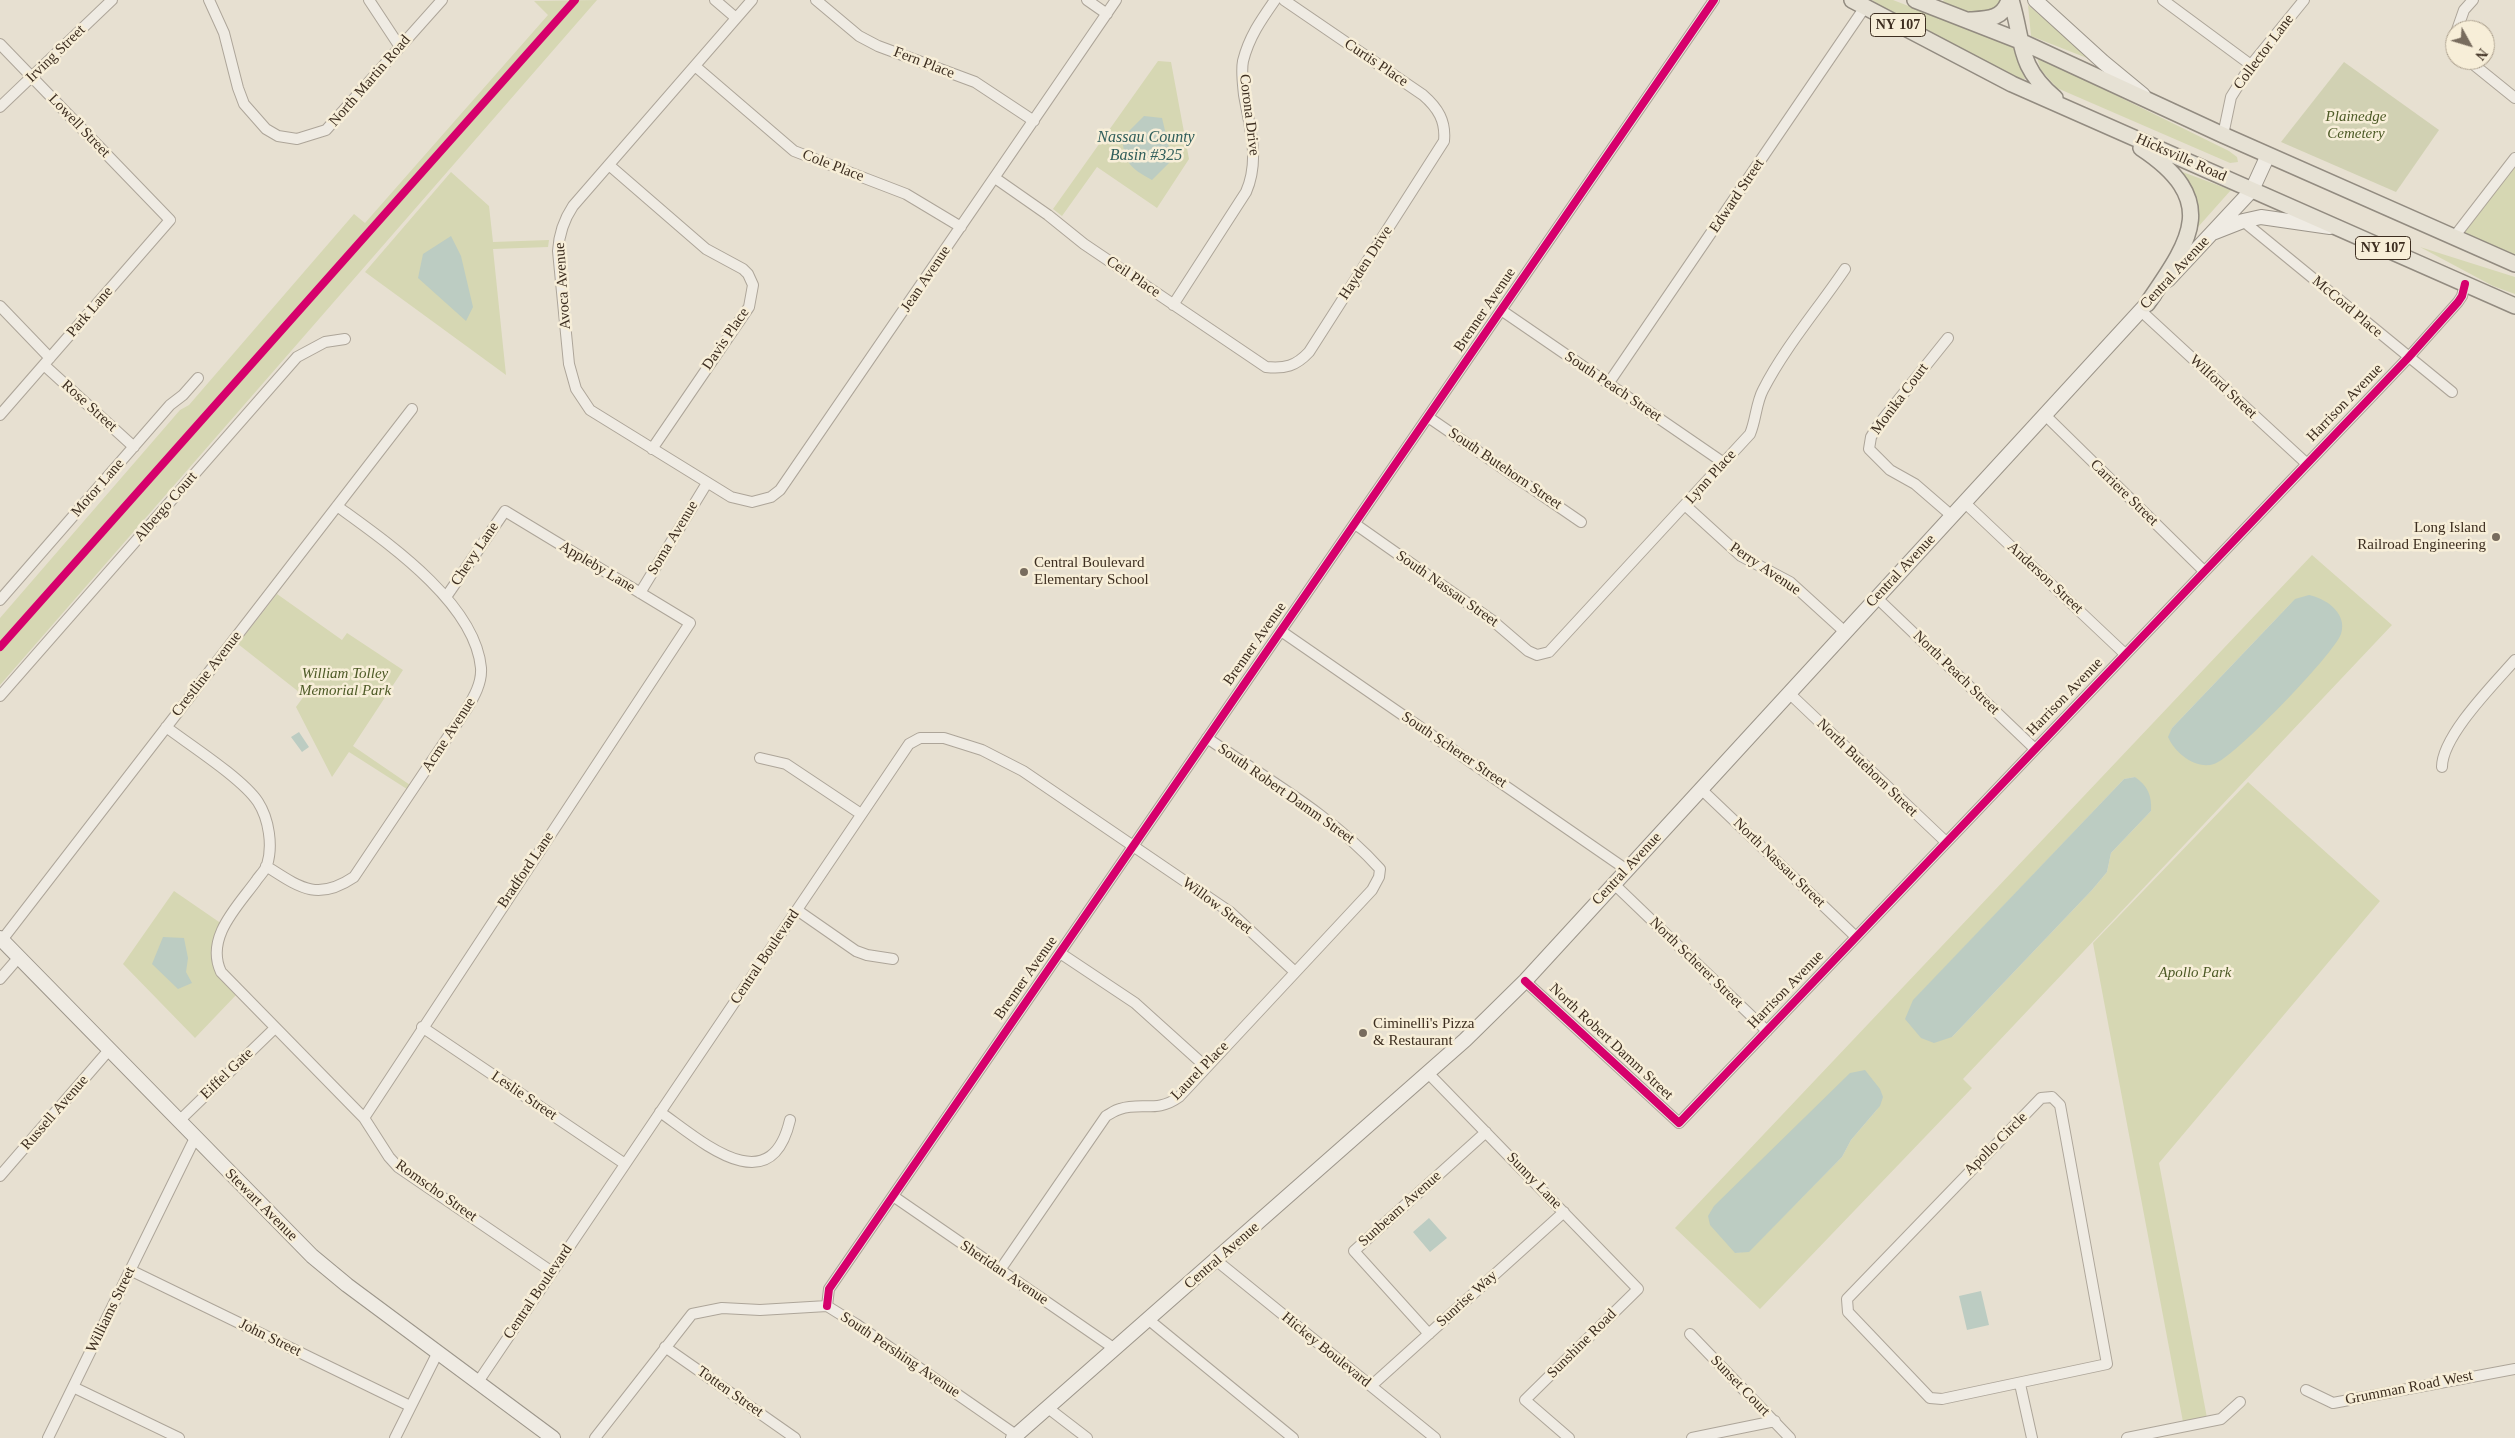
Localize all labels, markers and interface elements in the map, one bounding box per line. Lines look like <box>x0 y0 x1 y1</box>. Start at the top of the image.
street label: Collector Lane <box>2230 11 2298 93</box>
road number: NY 107 <box>1870 14 1926 36</box>
north arrow <box>2445 20 2495 70</box>
street label: Irving Street <box>23 21 89 87</box>
street label: North Martin Road <box>325 32 415 130</box>
street label: Curtis Place <box>1341 35 1411 91</box>
street label: Fern Place <box>891 43 957 83</box>
text: N <box>2472 45 2490 63</box>
street label: Corona Drive <box>1235 73 1263 157</box>
street label: Lowell Street <box>44 91 114 161</box>
park label: Plainedge Cemetery <box>2326 108 2386 143</box>
water label: Nassau County Basin #325 <box>1097 128 1195 166</box>
street label: Hicksville Road <box>2133 130 2229 186</box>
street label: Cole Place <box>800 146 866 186</box>
street label: Edward Street <box>1706 156 1768 236</box>
street label: Hayden Drive <box>1335 223 1397 303</box>
street label: Central Avenue <box>2137 233 2213 313</box>
road number: NY 107 <box>2356 237 2410 260</box>
street label: Avoca Avenue <box>551 242 575 330</box>
street label: Jean Avenue <box>897 242 955 316</box>
street label: Ceil Place <box>1103 252 1163 302</box>
street label: Brenner Avenue <box>1450 265 1520 355</box>
street label: McCord Place <box>2308 272 2386 342</box>
street label: Park Lane <box>63 283 117 341</box>
street label: Davis Place <box>699 304 753 374</box>
street label: South Peach Street <box>1561 348 1665 426</box>
street label: Wilford Street <box>2186 351 2260 423</box>
street label: Monika Court <box>1867 360 1933 438</box>
street label: Harrison Avenue <box>2303 360 2387 446</box>
street label: Rose Street <box>57 376 121 436</box>
street label: South Butehorn Street <box>1445 424 1565 514</box>
street label: Lynn Place <box>1682 446 1740 508</box>
street label: Motor Lane <box>68 455 128 521</box>
street label: Carriere Street <box>2086 456 2162 530</box>
street label: Albergo Court <box>131 468 201 546</box>
street label: Soma Avenue <box>644 498 702 578</box>
street label: Chevy Lane <box>447 519 503 589</box>
place label: Long Island Railroad Engineering <box>2357 519 2486 554</box>
street label: Central Avenue <box>1863 531 1939 611</box>
marker: Long Island Railroad Engineering <box>2490 531 2502 543</box>
street label: Appleby Lane <box>556 537 638 597</box>
street label: Anderson Street <box>2003 538 2087 618</box>
street label: Perry Avenue <box>1726 539 1804 599</box>
street label: South Nassau Street <box>1392 547 1502 631</box>
place label: Central Boulevard Elementary School <box>1034 554 1149 589</box>
marker: Central Boulevard Elementary School <box>1018 566 1030 578</box>
street label: Brenner Avenue <box>1220 599 1290 689</box>
street label: North Peach Street <box>1909 627 2003 719</box>
street label: Crestline Avenue <box>168 628 246 720</box>
street label: Harrison Avenue <box>2023 654 2107 740</box>
park label: William Tolley Memorial Park <box>299 665 391 700</box>
street label: Acme Avenue <box>418 694 480 776</box>
street label: South Scherer Street <box>1398 708 1510 792</box>
street label: North Butehorn Street <box>1813 715 1921 821</box>
street label: South Robert Damm Street <box>1214 740 1358 848</box>
street label: North Nassau Street <box>1729 815 1829 911</box>
street label: Bradford Lane <box>494 829 558 911</box>
street label: Central Avenue <box>1589 829 1665 909</box>
street label: Willow Street <box>1178 874 1256 938</box>
street label: Central Boulevard <box>727 906 803 1008</box>
street label: North Scherer Street <box>1645 914 1747 1012</box>
street label: Brenner Avenue <box>991 933 1061 1023</box>
street label: Harrison Avenue <box>1744 947 1828 1033</box>
park label: Apollo Park <box>2159 964 2231 982</box>
street label: North Robert Damm Street <box>1545 980 1677 1104</box>
place label: Ciminelli's Pizza & Restaurant <box>1373 1015 1474 1050</box>
marker: Ciminelli's Pizza & Restaurant <box>1357 1027 1369 1039</box>
street label: Laurel Place <box>1167 1038 1233 1104</box>
street label: Eiffel Gate <box>197 1045 257 1103</box>
street label: Leslie Street <box>488 1067 560 1125</box>
street label: Russell Avenue <box>18 1072 92 1154</box>
street label: Apollo Circle <box>1961 1109 2031 1179</box>
street label: Sunny Lane <box>1502 1149 1566 1213</box>
street label: Romscho Street <box>392 1156 480 1226</box>
street label: Stewart Avenue <box>221 1165 301 1245</box>
street label: Sunbeam Avenue <box>1355 1167 1445 1251</box>
street label: Central Avenue <box>1181 1219 1263 1293</box>
street label: Sheridan Avenue <box>956 1237 1052 1309</box>
street label: Central Boulevard <box>500 1241 576 1343</box>
street label: Williams Street <box>82 1264 140 1356</box>
street label: Sunrise Way <box>1433 1267 1501 1331</box>
street label: Sunshine Road <box>1544 1306 1620 1382</box>
street label: South Pershing Avenue <box>837 1308 963 1402</box>
street label: Hickey Boulevard <box>1278 1309 1374 1391</box>
street label: John Street <box>236 1315 304 1361</box>
street label: Sunset Court <box>1706 1352 1774 1420</box>
street label: Totten Street <box>693 1363 767 1421</box>
street label: Grumman Road West <box>2344 1367 2474 1409</box>

